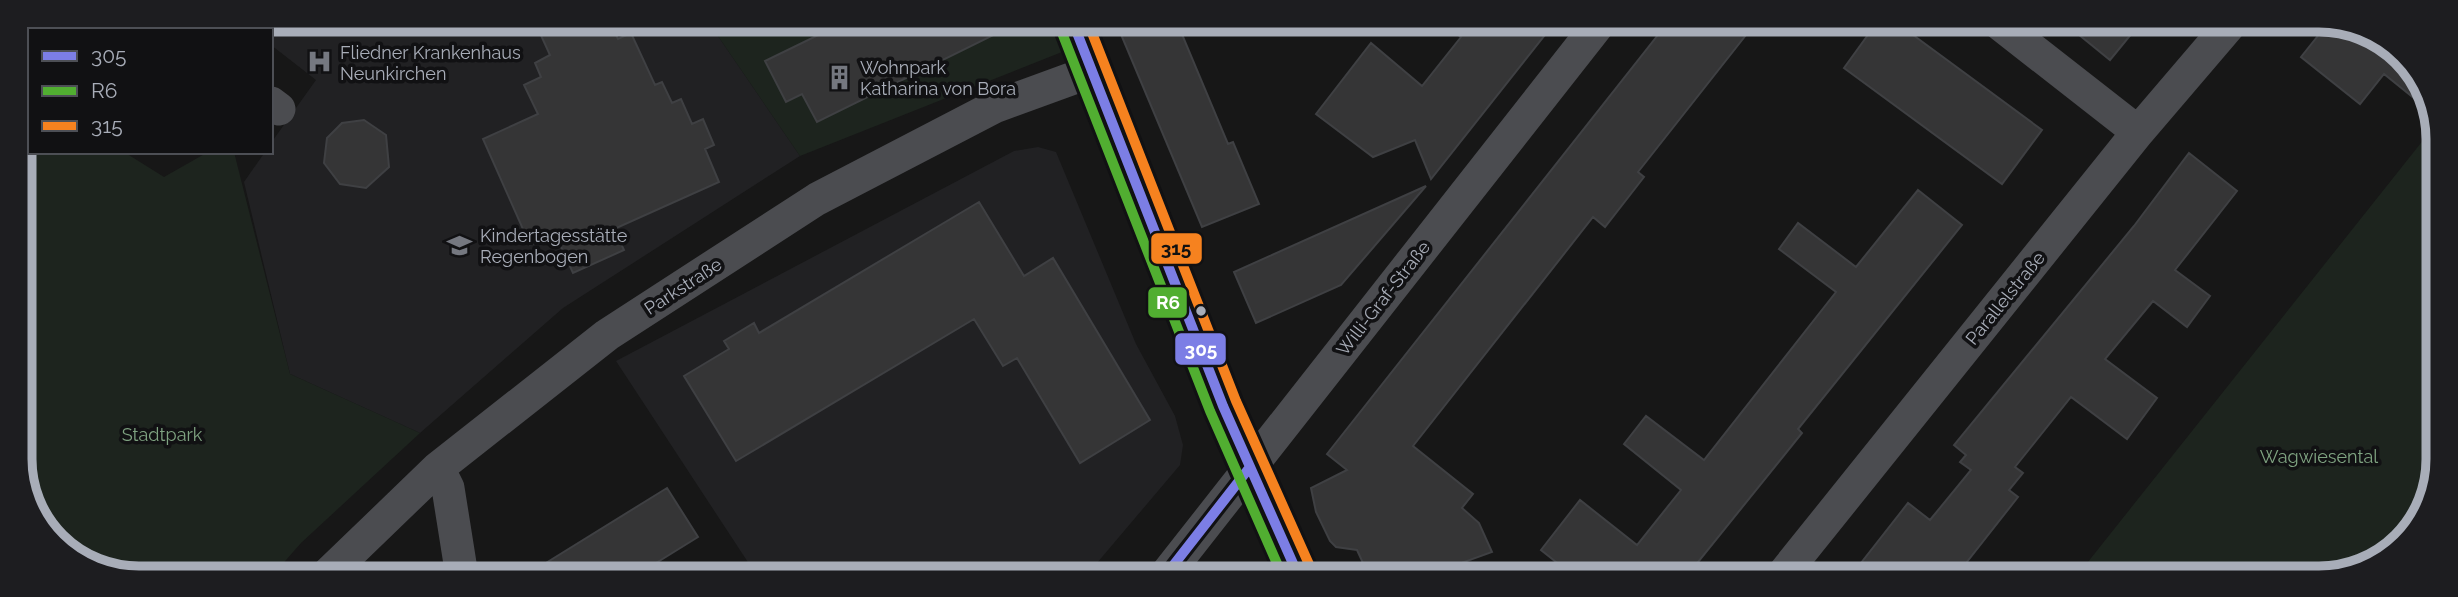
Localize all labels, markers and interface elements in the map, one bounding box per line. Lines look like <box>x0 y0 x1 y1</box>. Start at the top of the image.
legend <box>28 28 273 154</box>
place label: Fliedner Krankenhaus Neunkirchen <box>340 42 521 84</box>
text: 305 <box>91 43 127 68</box>
hospital icon: Fliedner Krankenhaus Neunkirchen <box>306 48 334 76</box>
place label: Wohnpark Katharina von Bora <box>860 57 1016 99</box>
building icon: Wohnpark Katharina von Bora <box>826 63 854 91</box>
text: R6 <box>91 78 117 103</box>
text: 315 <box>91 113 123 138</box>
place label: Kindertagesstätte Regenbogen <box>480 225 628 267</box>
school or university icon: Kindertagesstätte Regenbogen <box>446 231 474 259</box>
line badge: 315 <box>1150 232 1203 265</box>
street label: Willi-Graf-Straße <box>1332 236 1434 359</box>
text: 315 <box>1161 237 1191 259</box>
street label: Parallelstraße <box>1961 247 2049 349</box>
street label: Parkstraße <box>640 253 726 319</box>
line badge: R6 <box>1147 286 1188 319</box>
text: R6 <box>1156 291 1180 313</box>
unlabelled marker <box>1194 304 1208 318</box>
line badge: 305 <box>1174 332 1227 366</box>
text: 305 <box>1185 338 1217 360</box>
park label: Stadtpark <box>122 424 203 445</box>
park label: Wagwiesental <box>2260 446 2378 467</box>

